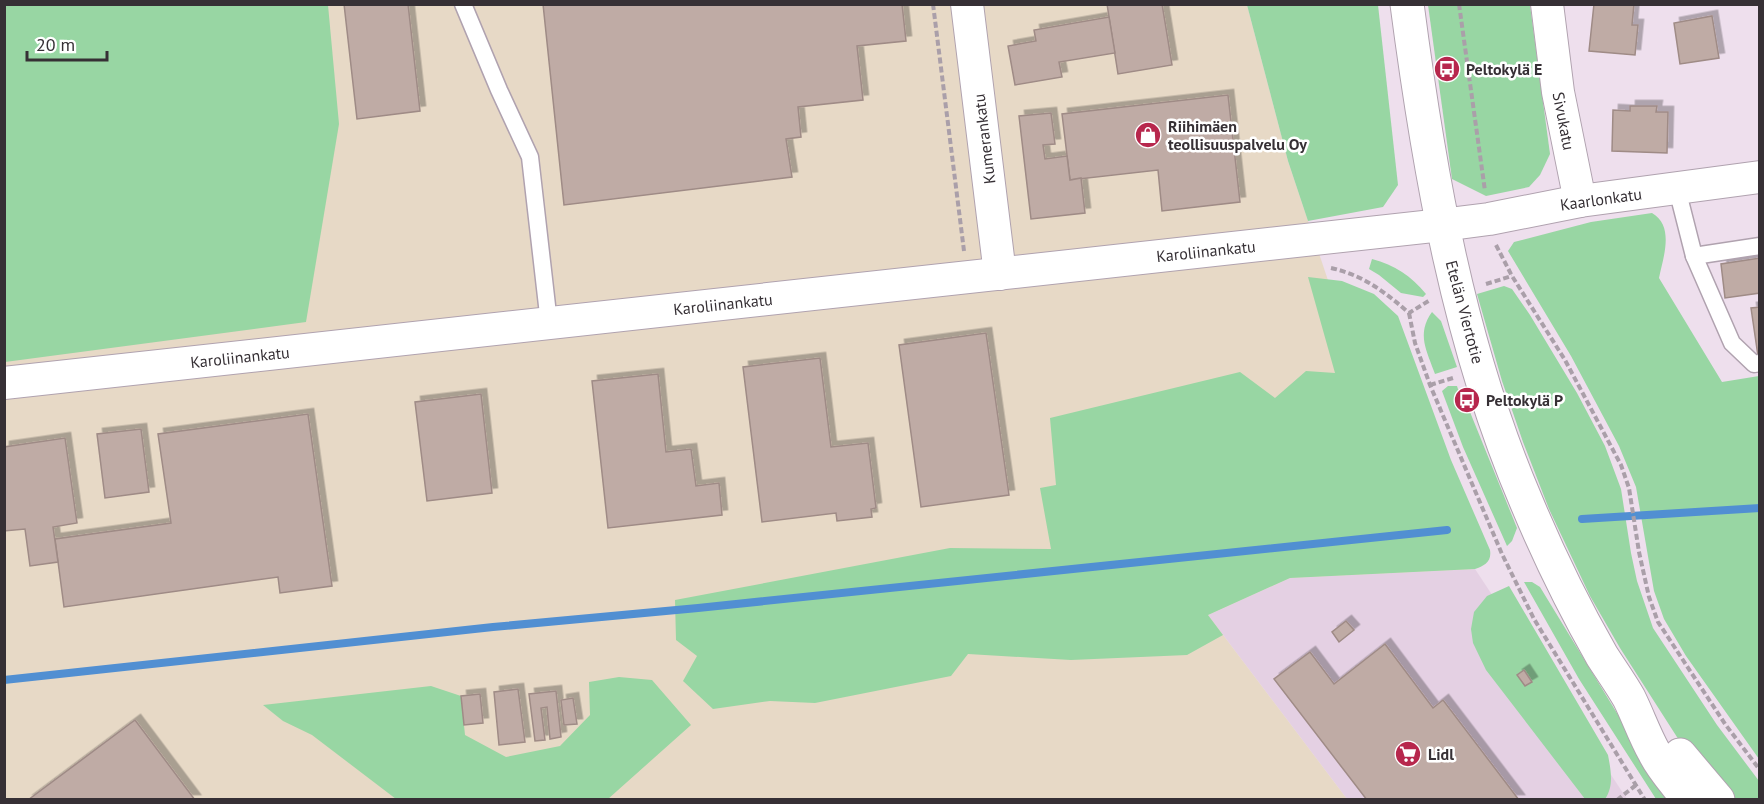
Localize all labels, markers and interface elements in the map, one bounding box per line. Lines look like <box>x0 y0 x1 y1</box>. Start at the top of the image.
scale bar <box>27 24 106 62</box>
text: 20 m <box>36 33 75 56</box>
bus stop icon: Peltokylä E <box>1432 54 1462 84</box>
place label: Peltokylä E <box>1466 59 1542 79</box>
street label: Sivukatu <box>1549 90 1579 152</box>
street label: Kumerankatu <box>969 93 999 185</box>
place label: Riihimäen teollisuuspalvelu Oy <box>1168 116 1307 154</box>
shop icon: Riihimäen teollisuuspalvelu Oy <box>1133 120 1163 150</box>
street label: Kaarlonkatu <box>1559 183 1643 215</box>
street label: Karoliinankatu <box>1155 236 1257 266</box>
street label: Etelän Viertotie <box>1442 258 1488 366</box>
street label: Karoliinankatu <box>672 289 774 319</box>
street label: Karoliinankatu <box>189 342 291 372</box>
bus stop icon: Peltokylä P <box>1452 385 1482 415</box>
place label: Peltokylä P <box>1486 390 1563 410</box>
supermarket icon: Lidl <box>1393 739 1423 769</box>
place label: Lidl <box>1428 744 1454 764</box>

